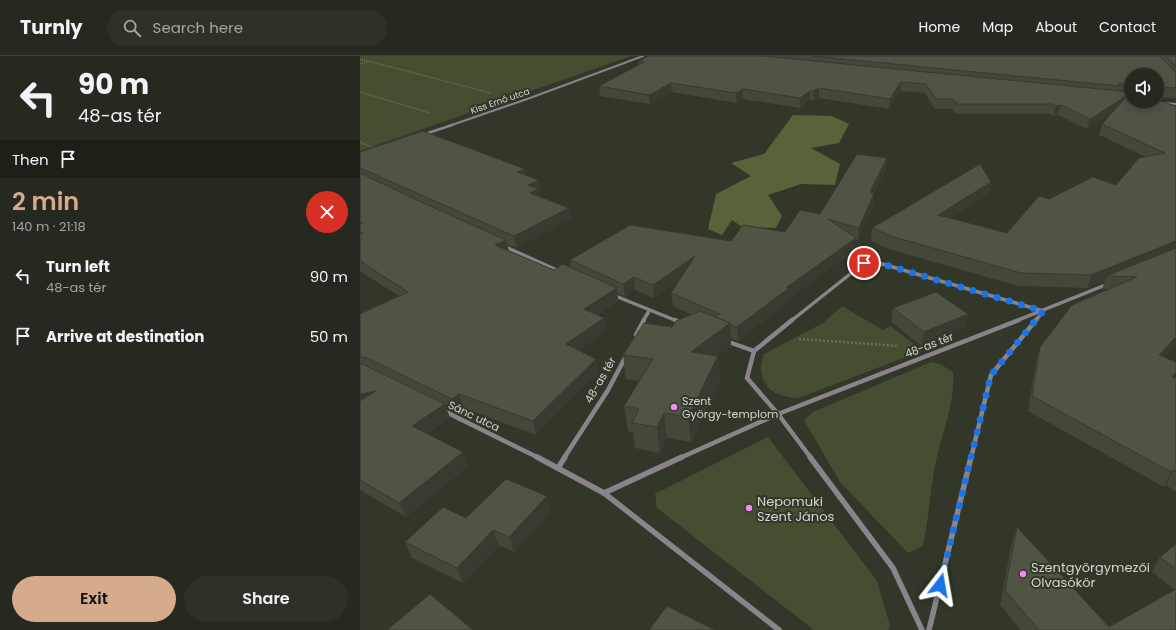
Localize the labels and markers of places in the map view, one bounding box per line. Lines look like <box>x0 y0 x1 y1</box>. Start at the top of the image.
pin <box>847 246 881 280</box>
place label: Szent György-templom <box>682 393 778 422</box>
marker: Szent György-templom <box>669 402 679 412</box>
place label: Nepomuki Szent János <box>757 492 834 526</box>
marker: Nepomuki Szent János <box>744 503 754 513</box>
place label: Szentgyörgymezői Olvasókör <box>1031 558 1150 592</box>
marker: Szentgyörgymezői Olvasókör <box>1018 569 1028 579</box>

